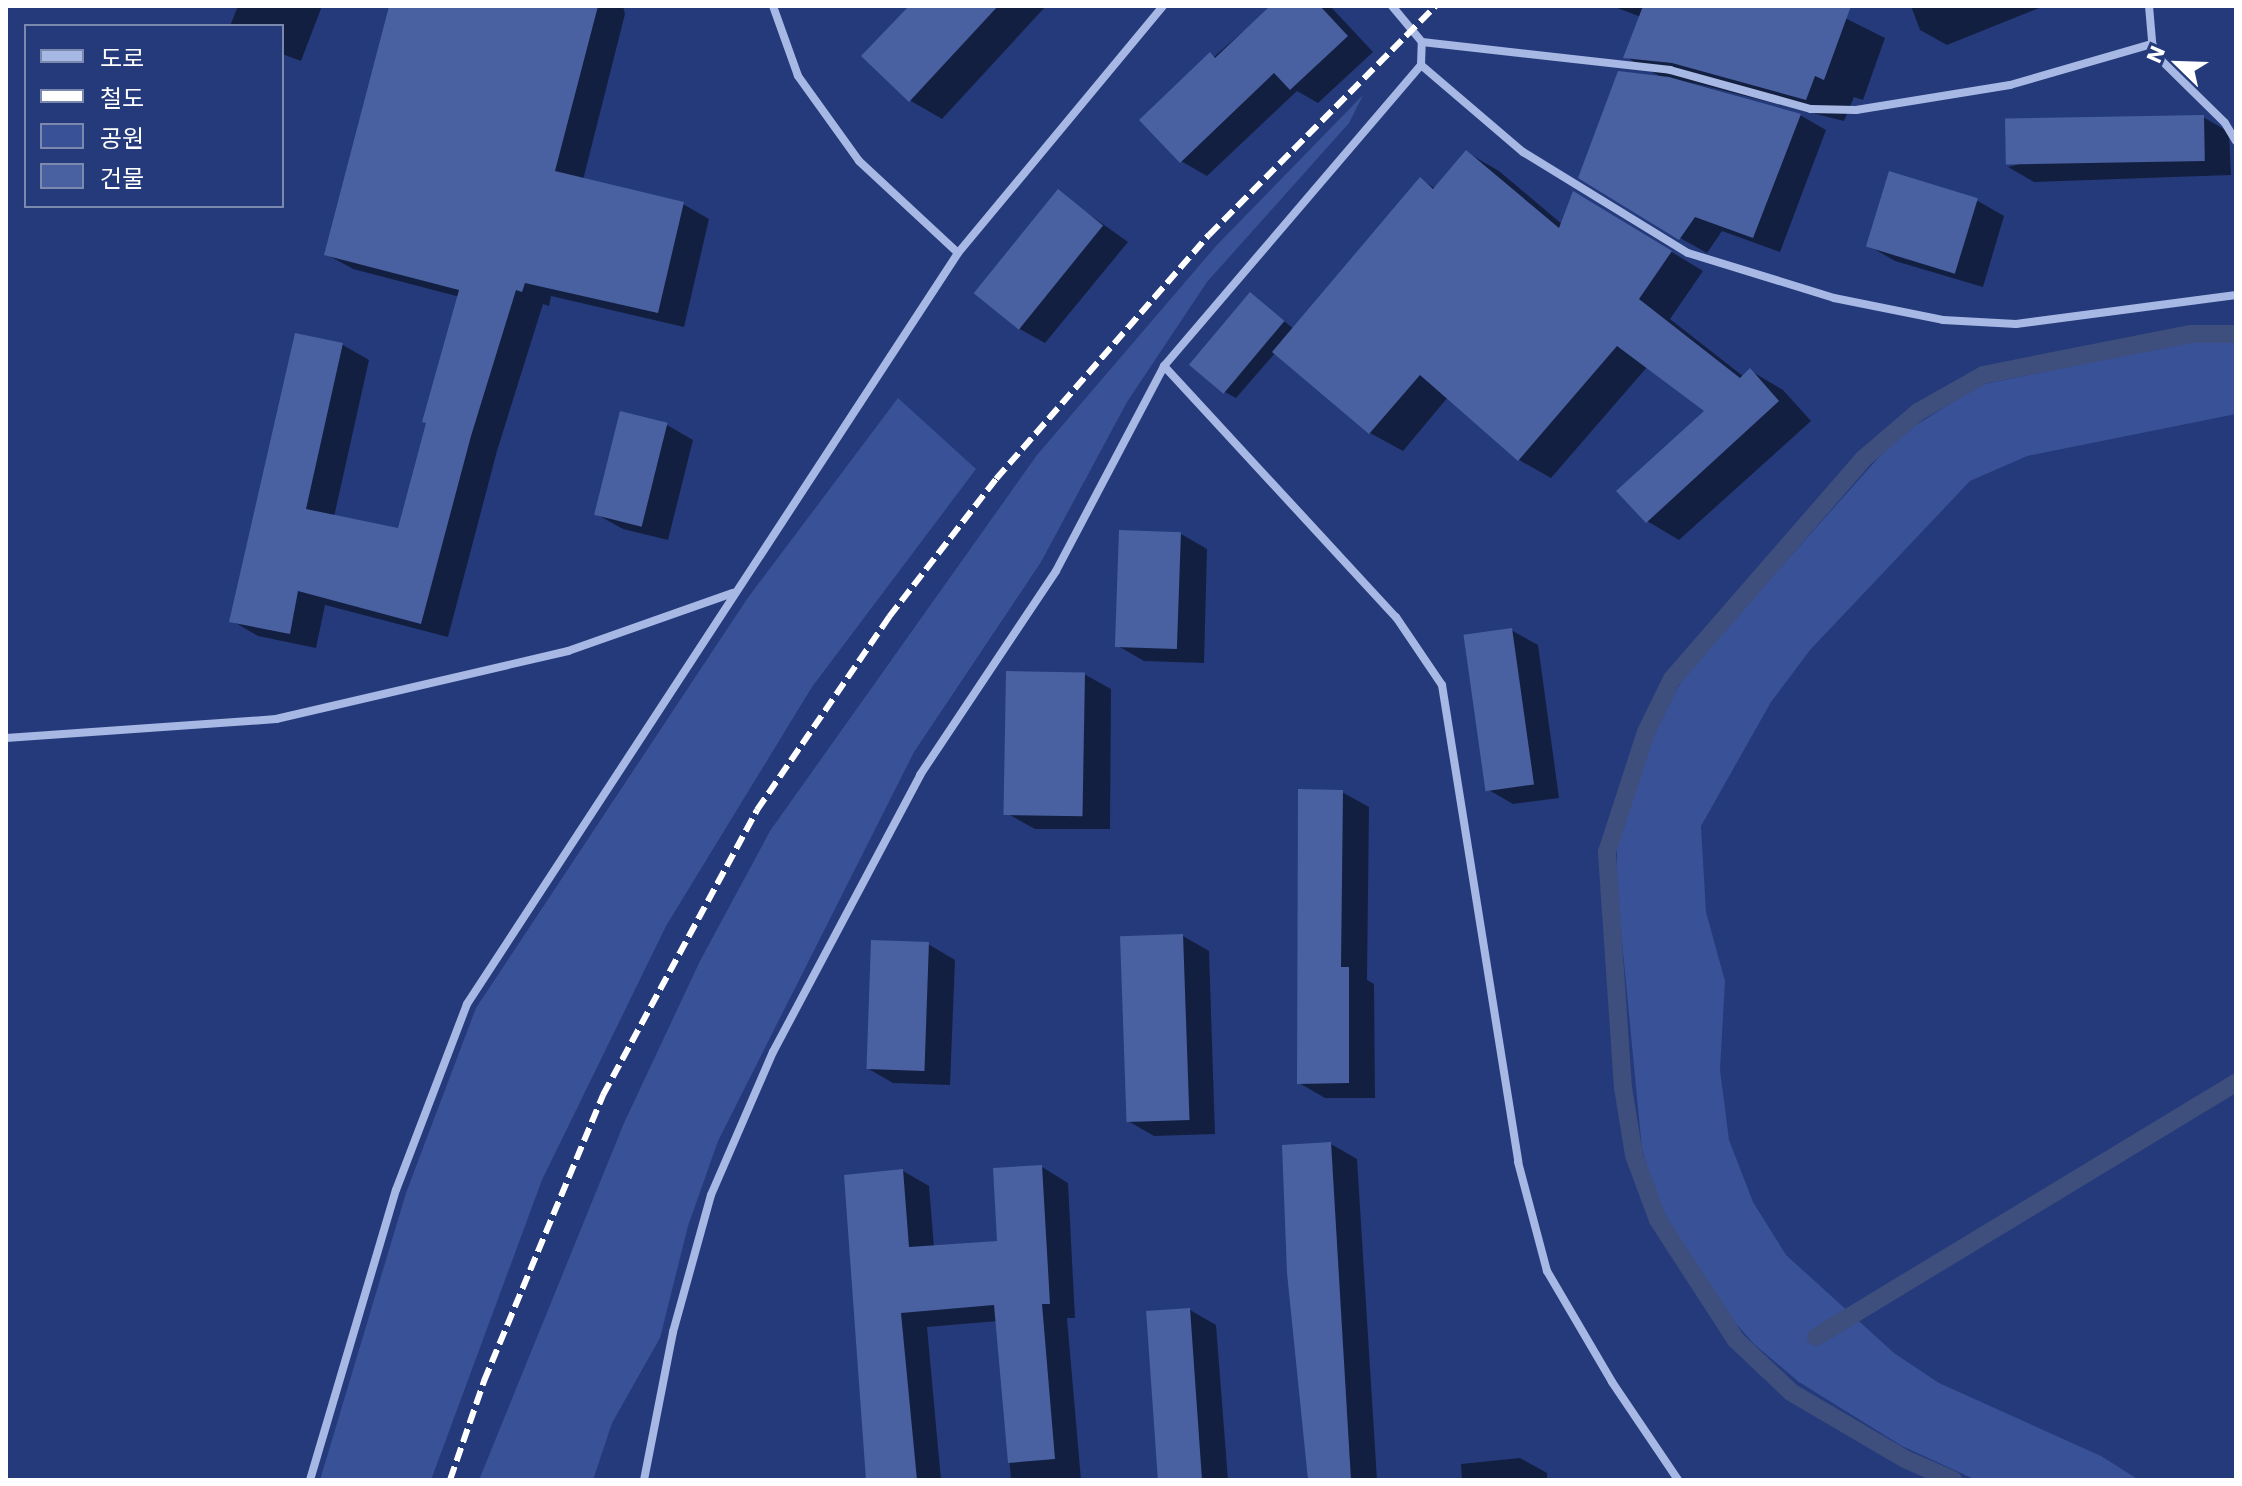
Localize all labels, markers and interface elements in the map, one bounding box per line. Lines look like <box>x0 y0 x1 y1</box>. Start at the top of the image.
legend <box>24 24 284 208</box>
north arrow <box>2138 24 2218 104</box>
text: N <box>2141 42 2170 67</box>
text: 도로 <box>100 45 144 73</box>
text: 철도 <box>100 85 144 113</box>
text: 공원 <box>100 125 144 153</box>
text: 건물 <box>100 165 144 193</box>

